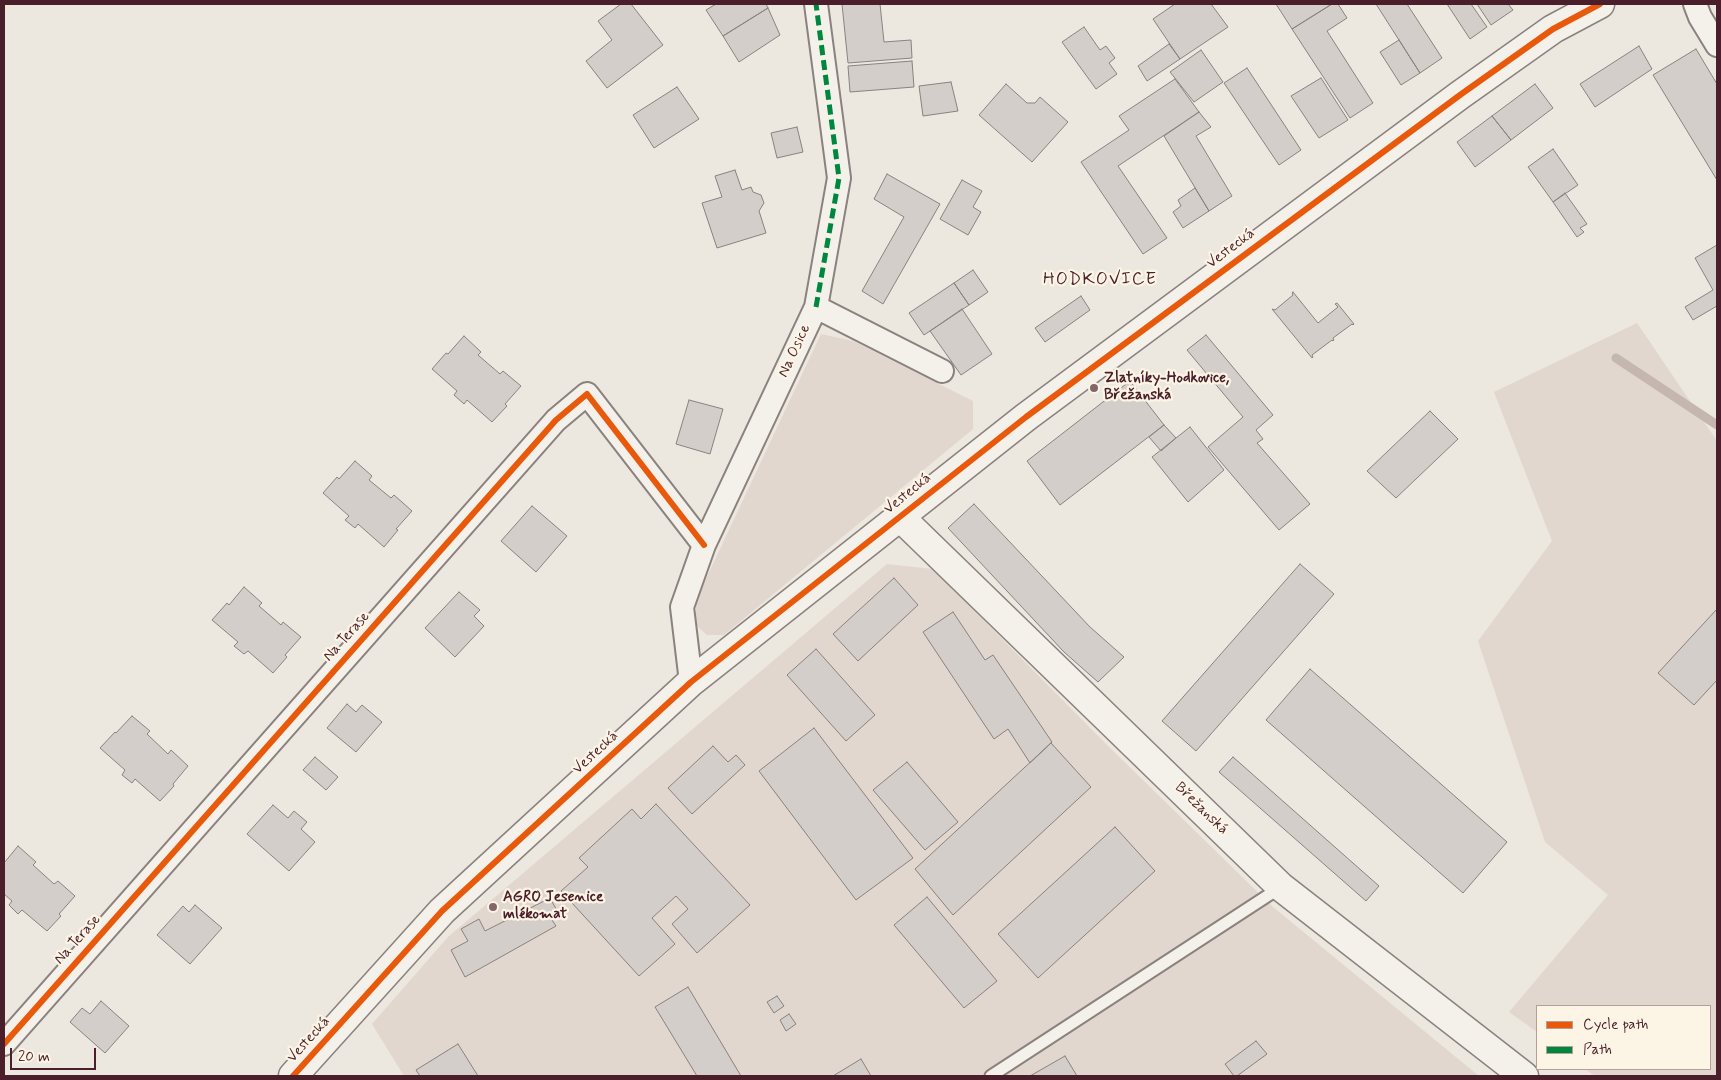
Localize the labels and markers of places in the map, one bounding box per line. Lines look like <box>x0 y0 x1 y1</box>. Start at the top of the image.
place label: Zlatníky-Hodkovice, Břežanská <box>1104 370 1229 405</box>
marker: Zlatníky-Hodkovice, Břežanská <box>1088 382 1100 394</box>
place label: AGRO Jesenice mlékomat <box>503 889 603 924</box>
marker: AGRO Jesenice mlékomat <box>487 901 499 913</box>

